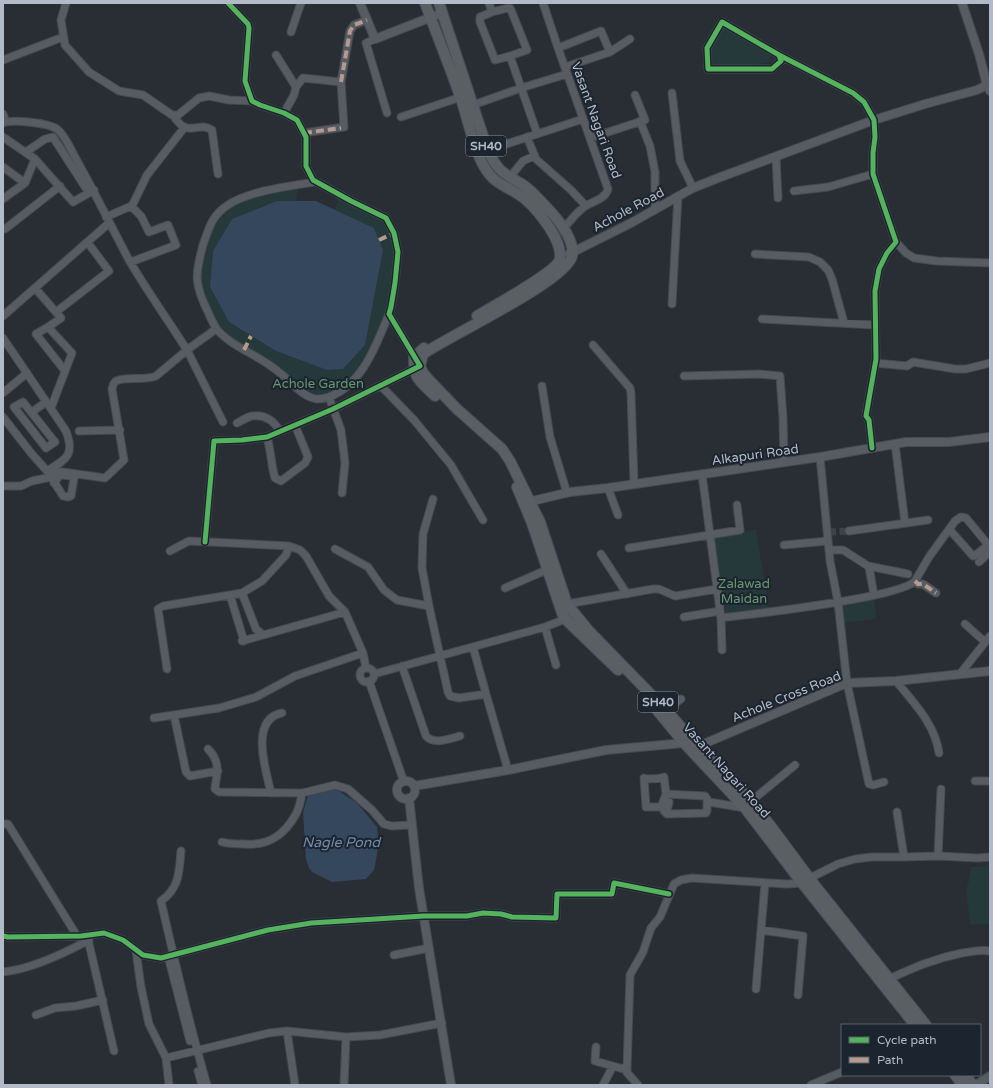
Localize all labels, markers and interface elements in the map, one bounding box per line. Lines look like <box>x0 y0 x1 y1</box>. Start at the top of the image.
street label: Vasant Nagari Road <box>568 60 625 181</box>
road number: SH40 <box>466 136 506 156</box>
street label: Achole Road <box>590 184 667 235</box>
park label: Achole Garden <box>272 376 364 392</box>
street label: Alkapuri Road <box>711 441 800 469</box>
park label: Zalawad Maidan <box>718 576 770 607</box>
street label: Achole Cross Road <box>729 668 843 726</box>
road number: SH40 <box>638 692 678 712</box>
street label: Vasant Nagari Road <box>679 720 773 822</box>
water label: Nagle Pond <box>302 834 382 851</box>
legend <box>841 1024 981 1076</box>
text: Cycle path <box>877 1033 936 1047</box>
text: Path <box>877 1053 903 1067</box>

